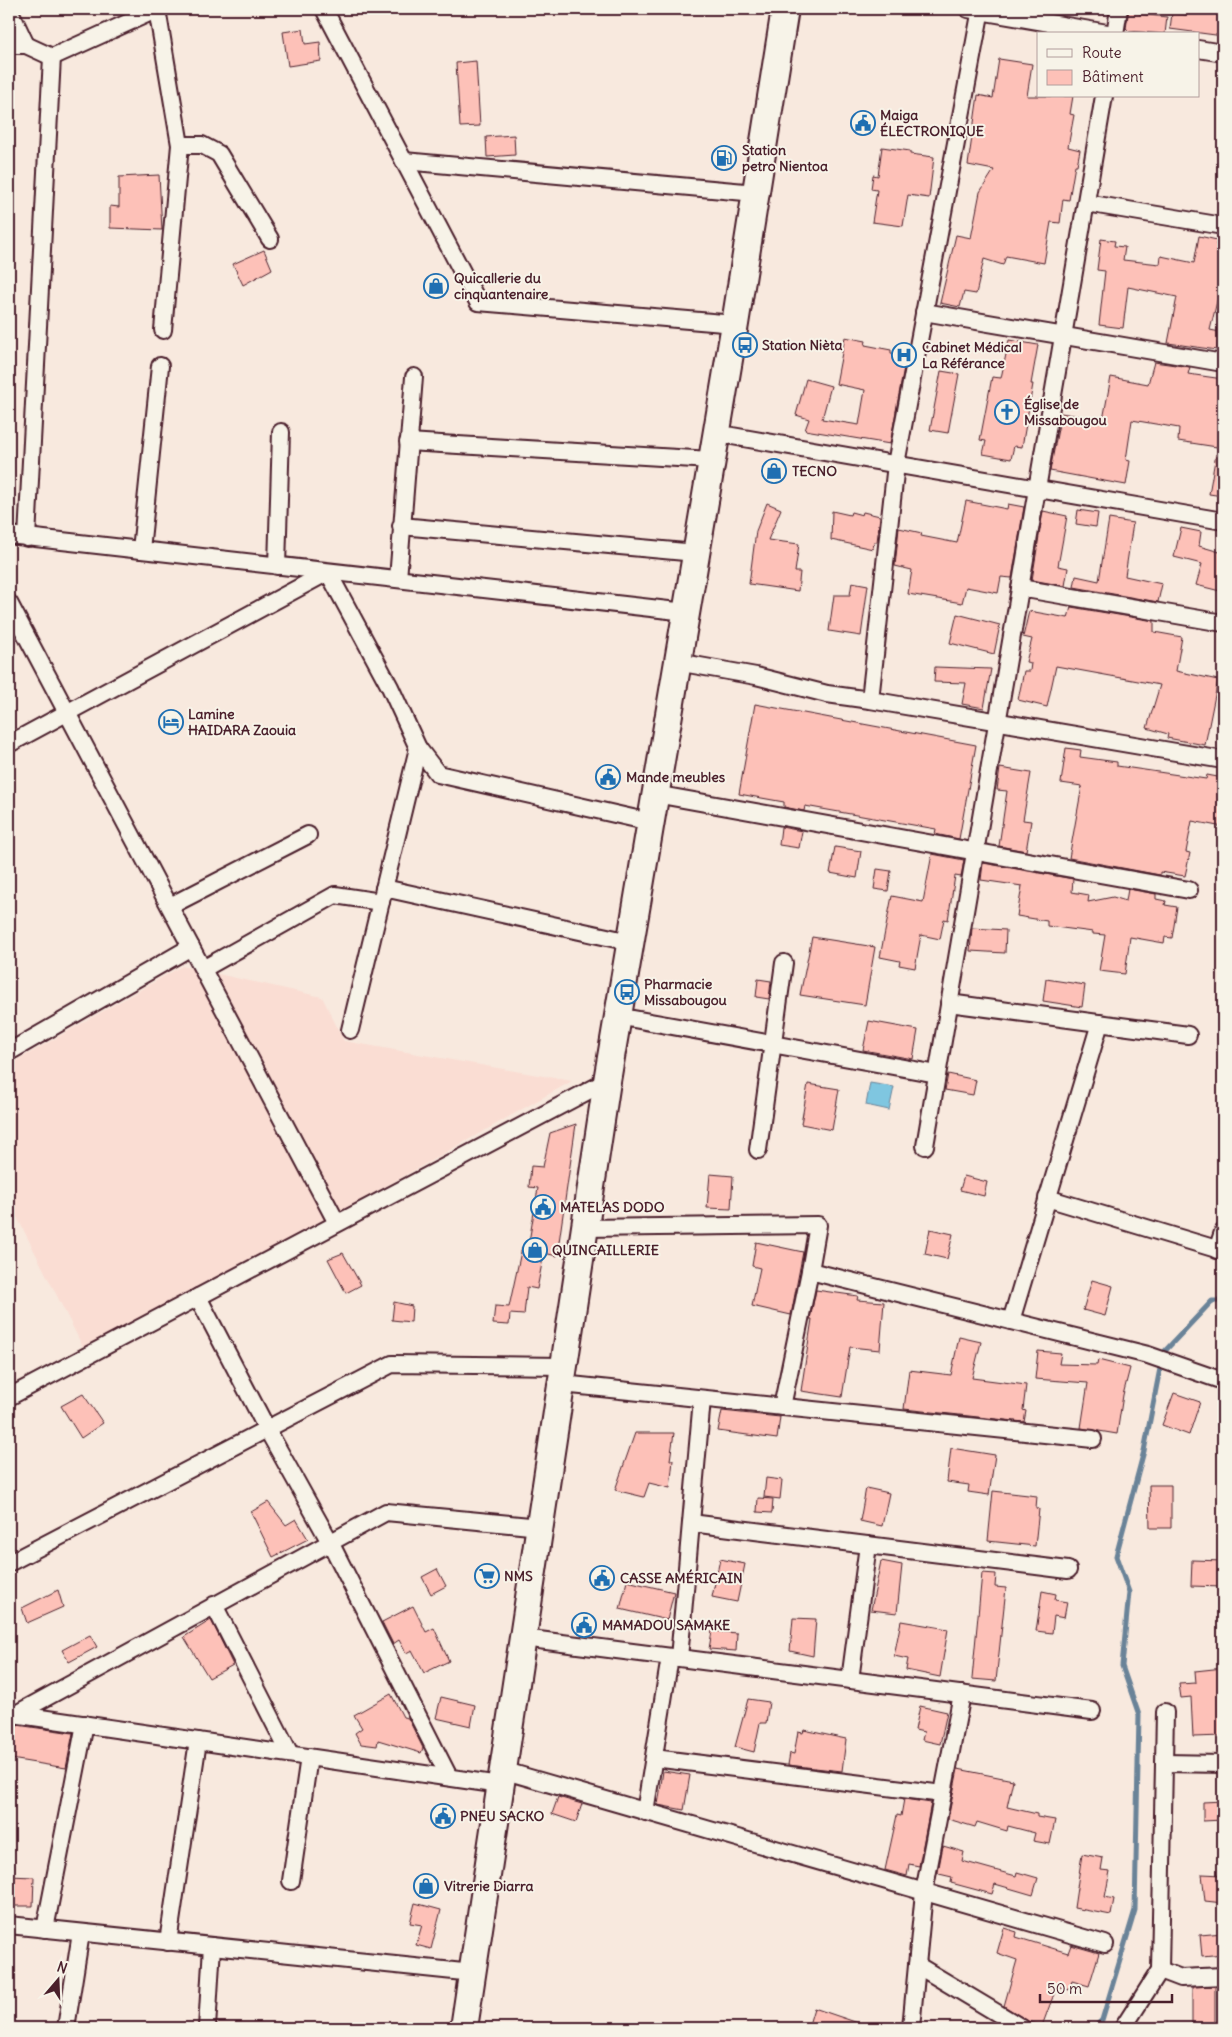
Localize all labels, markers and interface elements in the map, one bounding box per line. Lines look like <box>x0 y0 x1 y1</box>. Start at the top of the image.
legend <box>1037 32 1200 98</box>
text: Route <box>1082 43 1122 62</box>
text: Bâtiment <box>1082 67 1144 86</box>
place label: Maiga ÉLECTRONIQUE <box>880 106 984 140</box>
public building icon: Maiga ÉLECTRONIQUE <box>850 110 876 136</box>
place label: Station petro Nientoa <box>742 141 828 175</box>
fuel station icon: Station petro Nientoa <box>711 145 737 171</box>
place label: Quicallerie du cinquantenaire <box>454 269 549 303</box>
shop icon: Quicallerie du cinquantenaire <box>423 273 449 299</box>
bus stop icon: Station Nièta <box>732 332 758 358</box>
place label: Station Nièta <box>762 336 842 354</box>
place label: Cabinet Médical La Référance <box>922 338 1022 372</box>
hospital icon: Cabinet Médical La Référance <box>891 342 917 368</box>
place label: Église de Missabougou <box>1024 395 1107 429</box>
church icon: Église de Missabougou <box>994 399 1020 425</box>
shop icon: TECNO <box>761 458 787 484</box>
place label: TECNO <box>792 462 837 480</box>
place label: Lamine HAIDARA Zaouia <box>188 705 296 739</box>
hotel icon: Lamine HAIDARA Zaouia <box>158 709 184 735</box>
public building icon: Mande meubles <box>595 764 621 790</box>
place label: Mande meubles <box>626 768 726 786</box>
place label: Pharmacie Missabougou <box>644 975 727 1009</box>
bus stop icon: Pharmacie Missabougou <box>614 979 640 1005</box>
public building icon: MATELAS DODO <box>530 1194 556 1220</box>
place label: MATELAS DODO <box>560 1198 665 1216</box>
shop icon: QUINCAILLERIE <box>522 1237 548 1263</box>
place label: QUINCAILLERIE <box>552 1241 659 1259</box>
supermarket icon: NMS <box>474 1563 500 1589</box>
public building icon: CASSE AMÉRICAIN <box>589 1565 615 1591</box>
place label: NMS <box>504 1567 533 1585</box>
place label: CASSE AMÉRICAIN <box>620 1569 743 1587</box>
public building icon: MAMADOU SAMAKE <box>571 1612 597 1638</box>
place label: MAMADOU SAMAKE <box>602 1616 730 1634</box>
public building icon: PNEU SACKO <box>430 1803 456 1829</box>
place label: PNEU SACKO <box>460 1807 545 1825</box>
shop icon: Vitrerie Diarra <box>413 1873 439 1899</box>
place label: Vitrerie Diarra <box>444 1877 534 1895</box>
north arrow <box>32 1954 82 2004</box>
text: N <box>55 1958 70 1978</box>
scale bar <box>1040 1972 1172 2004</box>
text: 50 m <box>1047 1979 1082 1998</box>

